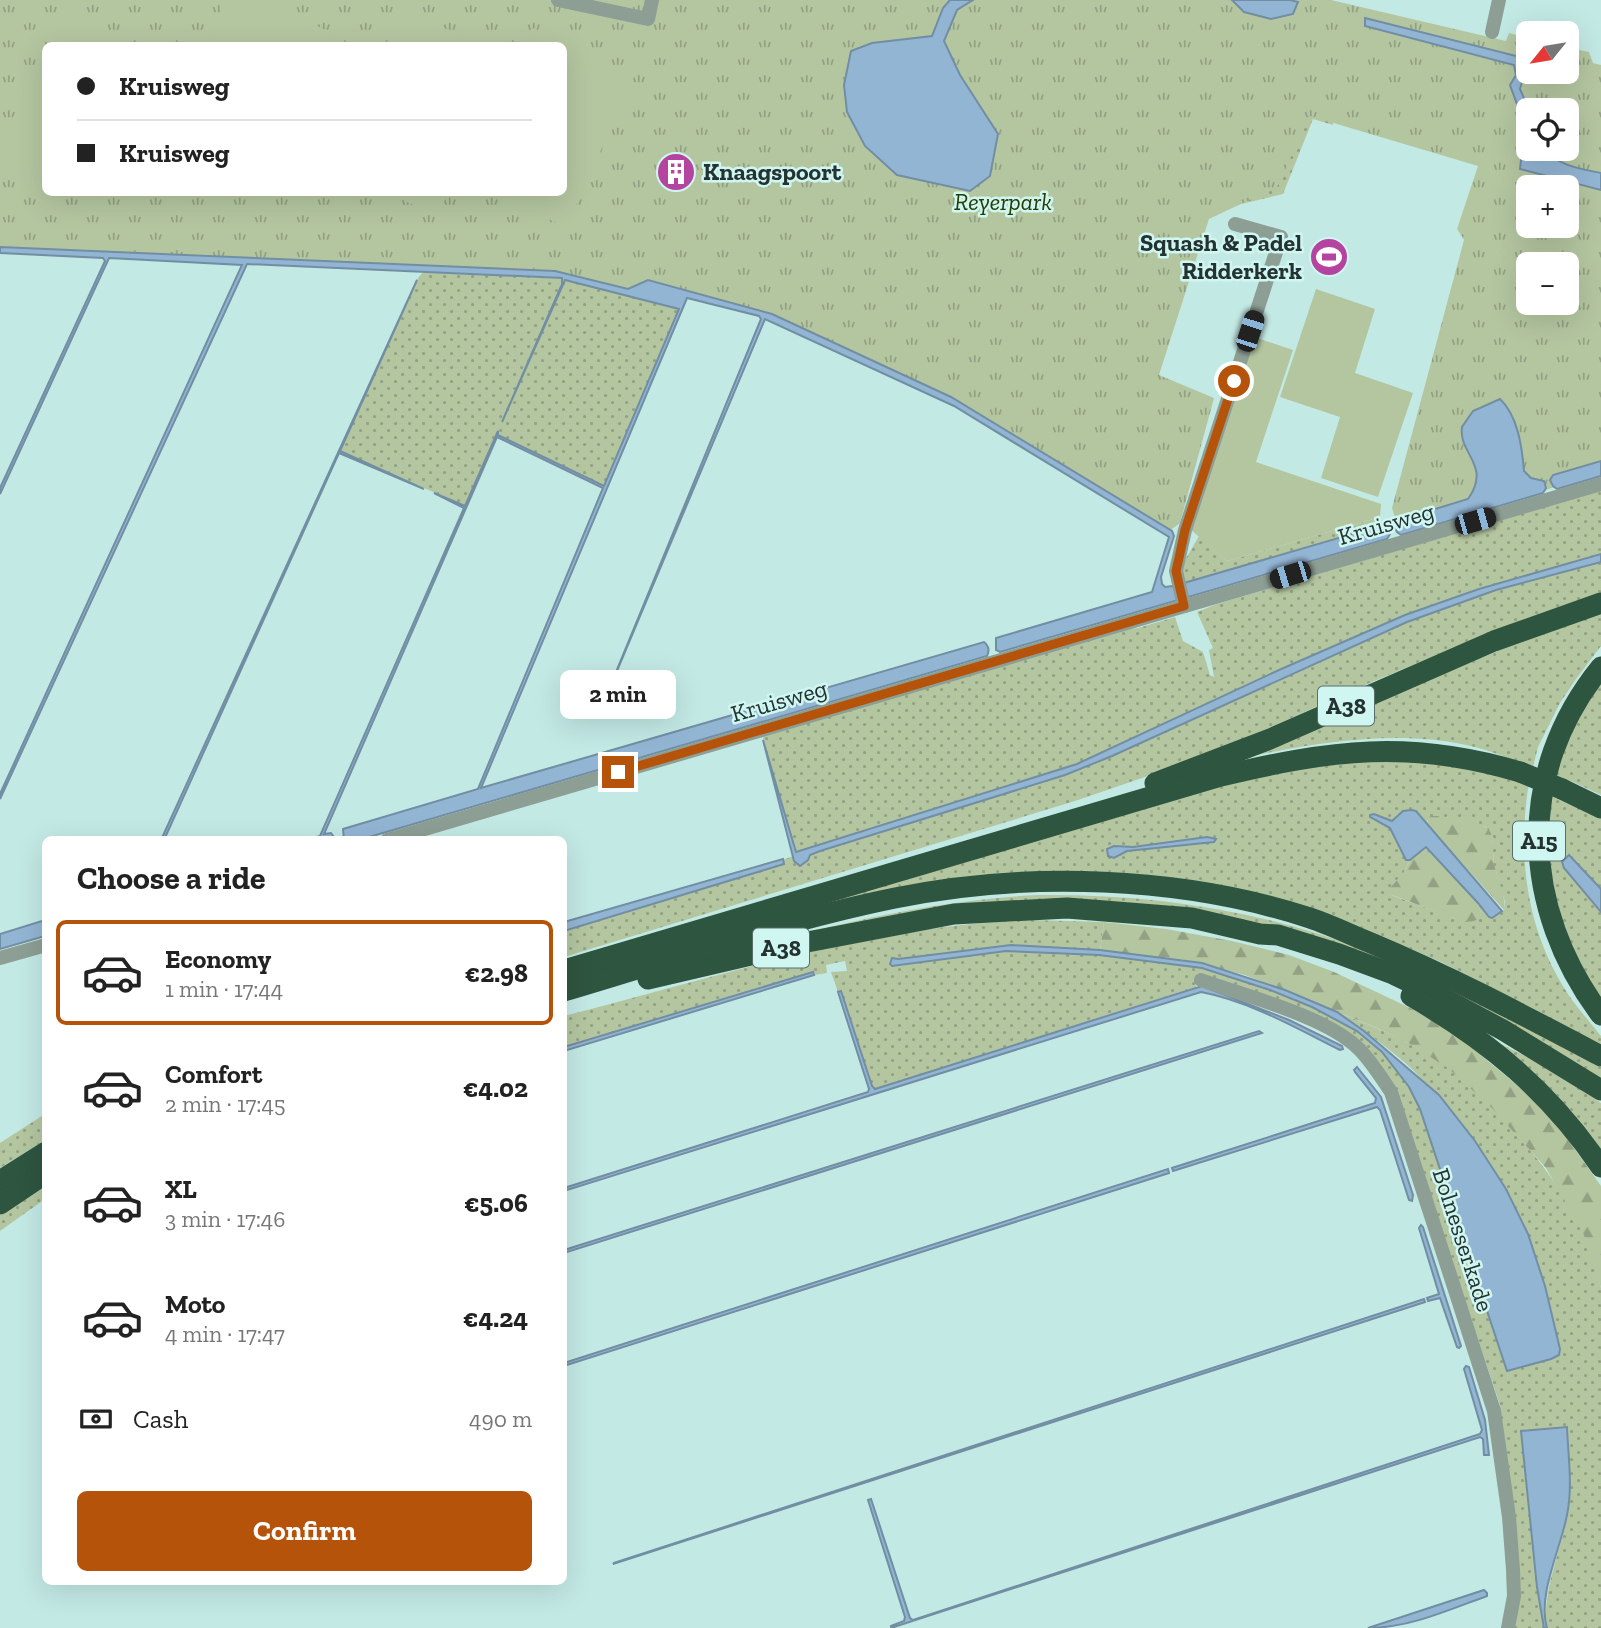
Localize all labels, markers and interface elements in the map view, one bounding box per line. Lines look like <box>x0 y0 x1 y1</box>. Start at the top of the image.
north arrow <box>1516 21 1578 84</box>
map controls <box>1516 21 1579 315</box>
text: Kruisweg <box>119 70 230 102</box>
button: locate <box>1516 98 1579 161</box>
text: Kruisweg <box>119 137 230 169</box>
building icon: Knaagspoort <box>655 151 697 193</box>
place label: Knaagspoort <box>703 157 842 186</box>
button: + <box>1516 175 1579 238</box>
park label: Reyerpark <box>954 187 1052 216</box>
place label: Squash & Padel Ridderkerk <box>1140 228 1302 285</box>
sports icon: Squash & Padel Ridderkerk <box>1308 236 1350 278</box>
button: − <box>1516 252 1579 315</box>
car <box>1234 308 1267 354</box>
route start <box>1218 365 1250 397</box>
street label: Kruisweg <box>1334 496 1437 551</box>
car <box>1452 505 1499 537</box>
car <box>1267 559 1314 591</box>
callout: 2 min <box>560 670 676 720</box>
street label: Kruisweg <box>727 673 830 728</box>
text: 2 min <box>589 680 647 708</box>
road number: A38 <box>1318 686 1374 726</box>
route end <box>602 756 634 788</box>
road number: A15 <box>1513 821 1565 860</box>
text: Choose a ride <box>77 859 265 897</box>
road number: A38 <box>753 928 809 967</box>
icon: car <box>81 941 144 1004</box>
text: Economy <box>165 943 271 975</box>
text: €2.98 <box>465 957 528 989</box>
text: 1 min · 17:44 <box>165 975 283 1003</box>
icon: car <box>81 1056 144 1119</box>
text: Comfort <box>165 1058 262 1090</box>
text: €4.02 <box>463 1072 528 1104</box>
text: 2 min · 17:45 <box>165 1090 286 1118</box>
street label: Bolnesserkade <box>1427 1165 1500 1315</box>
icon: car <box>81 1171 144 1234</box>
text: XL <box>165 1173 197 1205</box>
text: €5.06 <box>464 1187 528 1219</box>
text: 3 min · 17:46 <box>165 1205 285 1233</box>
icon: car <box>81 1286 144 1349</box>
text: Moto <box>165 1288 225 1320</box>
text: €4.24 <box>463 1302 528 1334</box>
text: 4 min · 17:47 <box>165 1320 285 1348</box>
icon: cash <box>77 1400 115 1438</box>
text: Cash <box>133 1403 188 1435</box>
text: 490 m <box>469 1405 532 1433</box>
button: Confirm <box>77 1491 532 1571</box>

